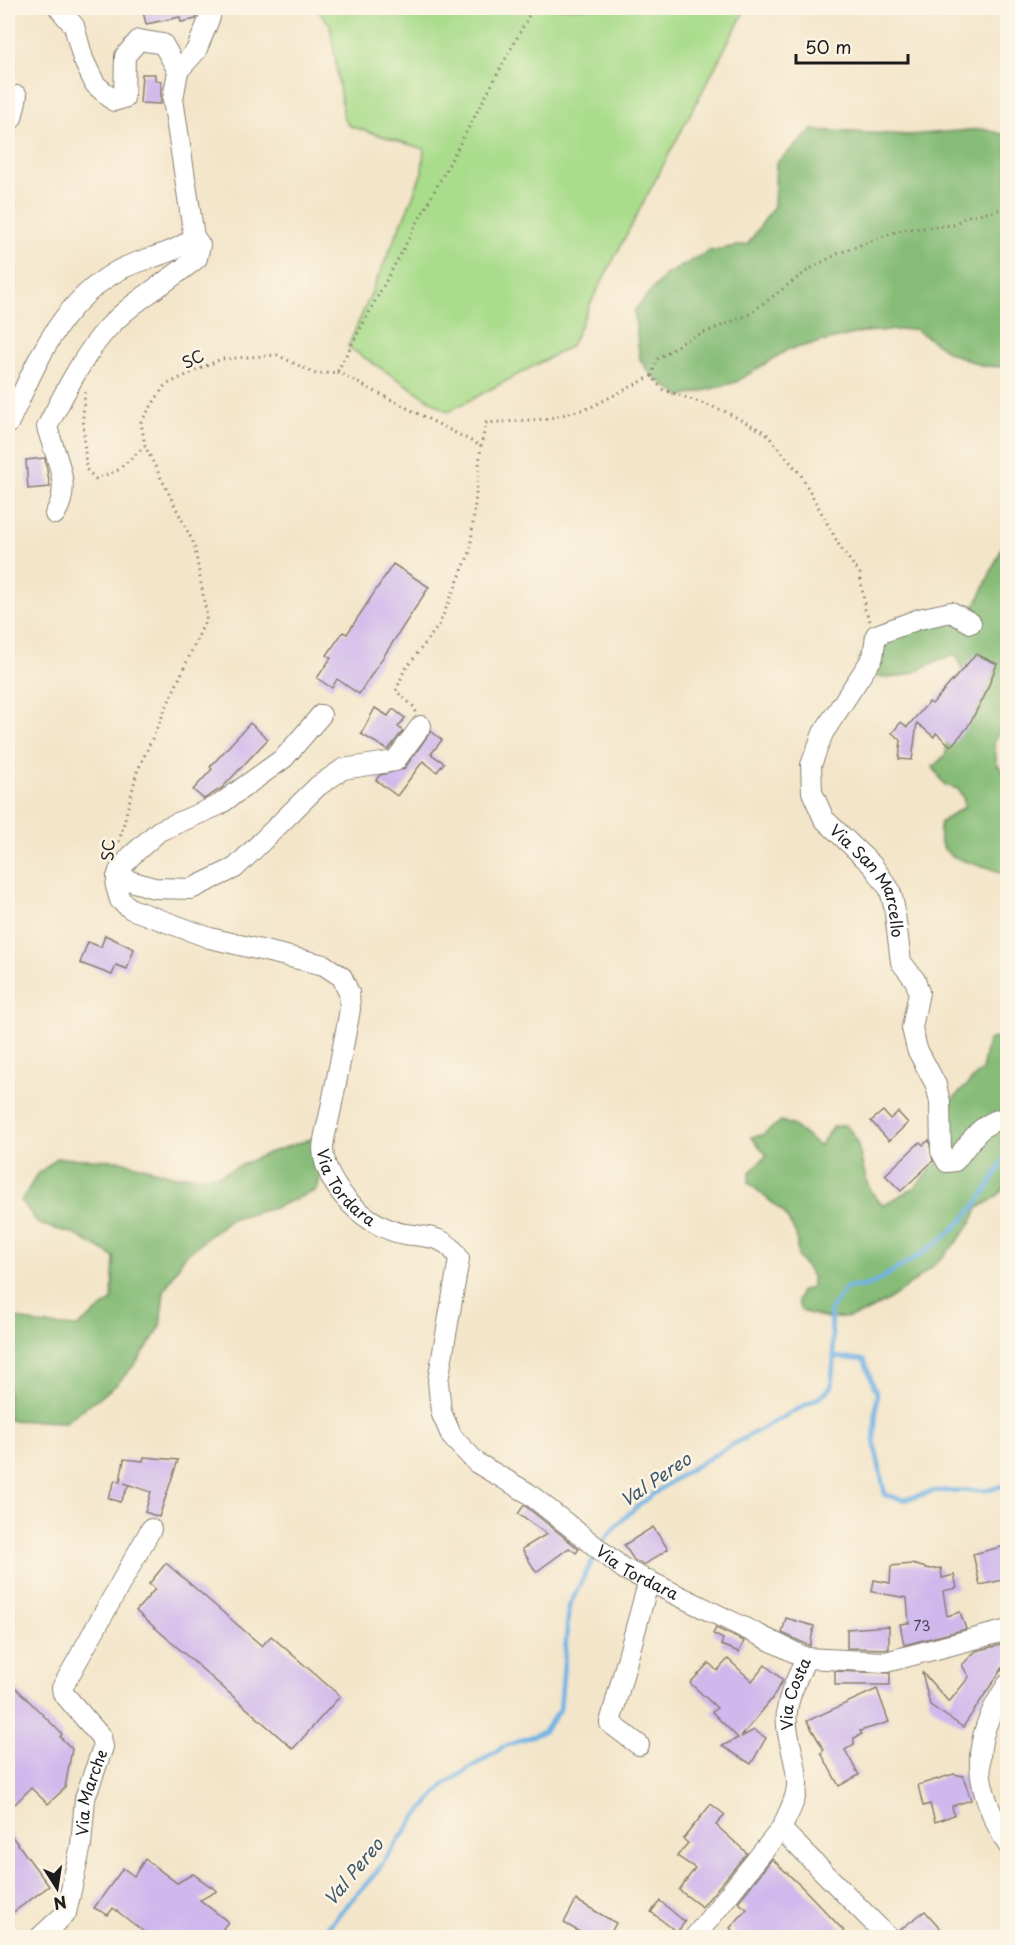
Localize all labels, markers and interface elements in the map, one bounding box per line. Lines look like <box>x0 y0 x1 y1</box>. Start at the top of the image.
scale bar <box>796 27 908 65</box>
text: 50 m <box>805 33 852 60</box>
street label: SC <box>177 342 208 374</box>
street label: Via San Marcello <box>825 818 911 939</box>
street label: SC <box>94 838 120 862</box>
street label: Via Tordara <box>312 1147 381 1231</box>
water label: Val Pereo <box>614 1445 697 1512</box>
street label: Via Tordara <box>591 1538 683 1605</box>
house number: 73 <box>914 1615 930 1636</box>
street label: Via Costa <box>773 1653 816 1731</box>
street label: Via Marche <box>69 1746 112 1837</box>
water label: Val Pereo <box>317 1831 390 1910</box>
north arrow <box>27 1858 87 1918</box>
text: N <box>52 1891 69 1917</box>

